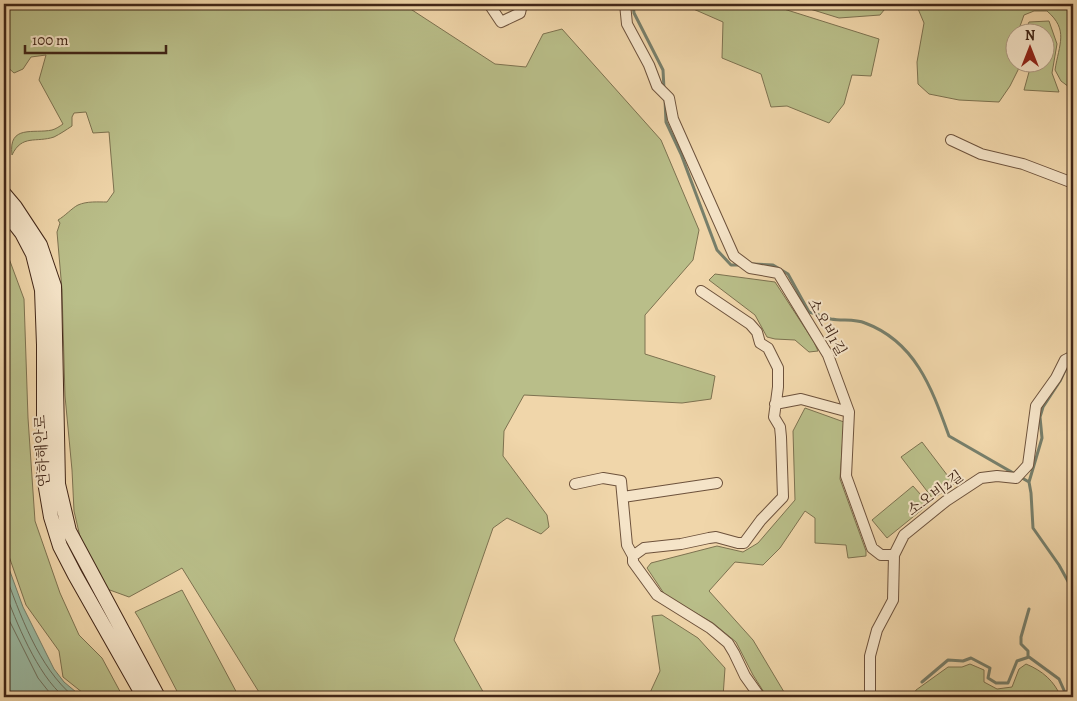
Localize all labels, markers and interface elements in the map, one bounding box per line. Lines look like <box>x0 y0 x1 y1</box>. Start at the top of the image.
scale bar <box>25 22 166 54</box>
north arrow <box>1004 22 1054 72</box>
text: N <box>1025 26 1035 45</box>
text: 100 m <box>32 30 69 50</box>
street label: 소오비1길 <box>803 295 851 359</box>
street label: 연하해안로 <box>30 414 54 488</box>
street label: 소오비2길 <box>903 466 967 520</box>

